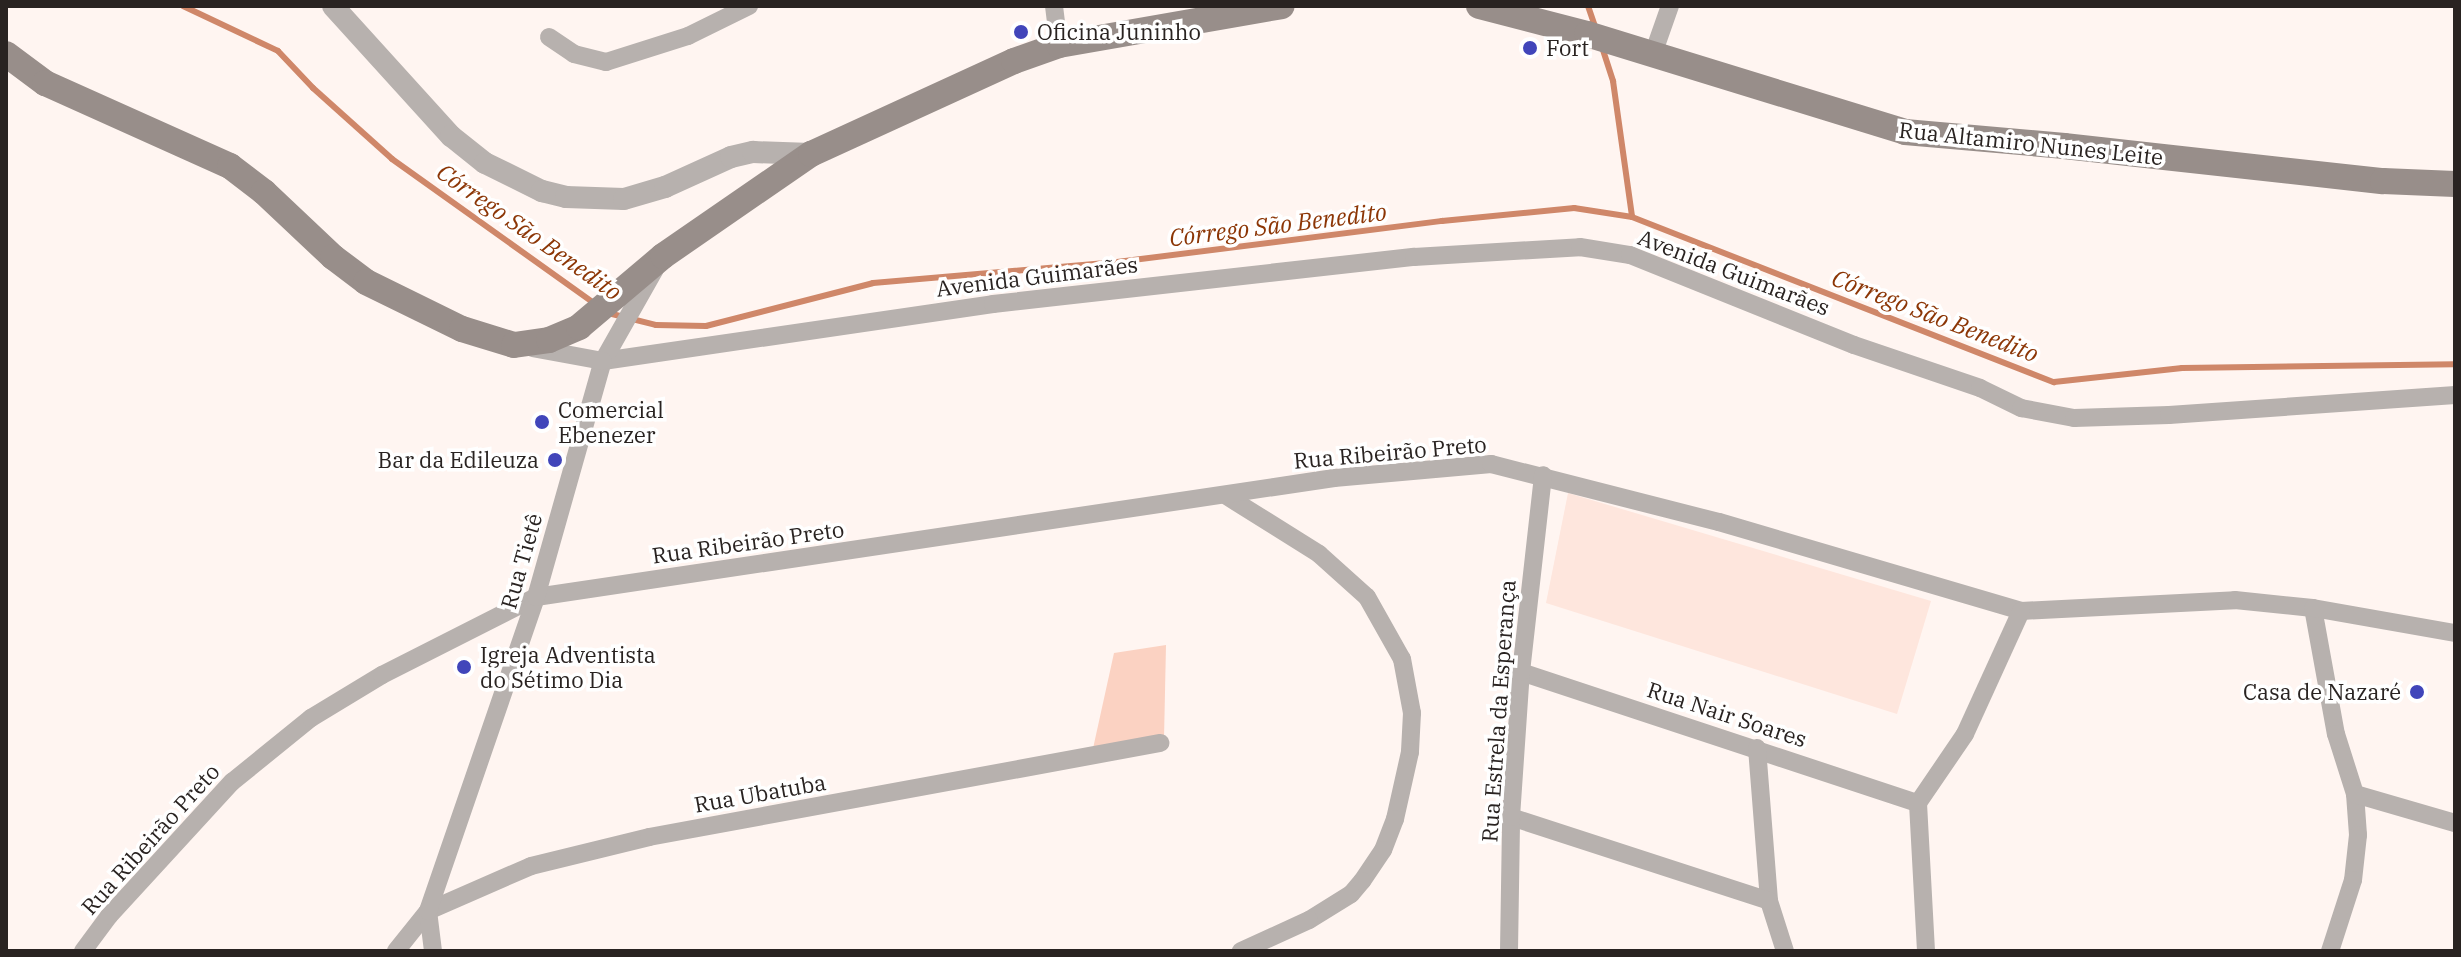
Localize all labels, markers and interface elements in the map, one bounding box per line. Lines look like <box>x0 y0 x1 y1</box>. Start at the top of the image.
place label: Oficina Juninho <box>1037 19 1201 45</box>
marker: Oficina Juninho <box>1012 23 1030 41</box>
place label: Fort <box>1546 35 1589 61</box>
marker: Fort <box>1521 39 1539 57</box>
street label: Rua Altamiro Nunes Leite <box>1898 116 2164 170</box>
water label: Córrego São Benedito <box>431 157 627 307</box>
water label: Córrego São Benedito <box>1168 197 1388 253</box>
street label: Avenida Guimarães <box>1635 223 1833 321</box>
street label: Avenida Guimarães <box>935 251 1139 301</box>
water label: Córrego São Benedito <box>1828 263 2042 369</box>
place label: Comercial Ebenezer <box>558 396 664 448</box>
marker: Comercial Ebenezer <box>533 413 551 431</box>
street label: Rua Ribeirão Preto <box>1292 430 1488 474</box>
place label: Bar da Edileuza <box>378 447 539 473</box>
marker: Bar da Edileuza <box>546 451 564 469</box>
street label: Rua Tietê <box>495 510 547 612</box>
street label: Rua Ribeirão Preto <box>650 515 846 569</box>
street label: Rua Estrela da Esperança <box>1476 579 1520 843</box>
place label: Igreja Adventista do Sétimo Dia <box>480 641 656 692</box>
marker: Igreja Adventista do Sétimo Dia <box>455 658 473 676</box>
street label: Rua Nair Soares <box>1644 676 1810 752</box>
place label: Casa de Nazaré <box>2243 679 2401 705</box>
marker: Casa de Nazaré <box>2408 683 2426 701</box>
street label: Rua Ribeirão Preto <box>75 758 225 920</box>
street label: Rua Ubatuba <box>692 768 828 818</box>

